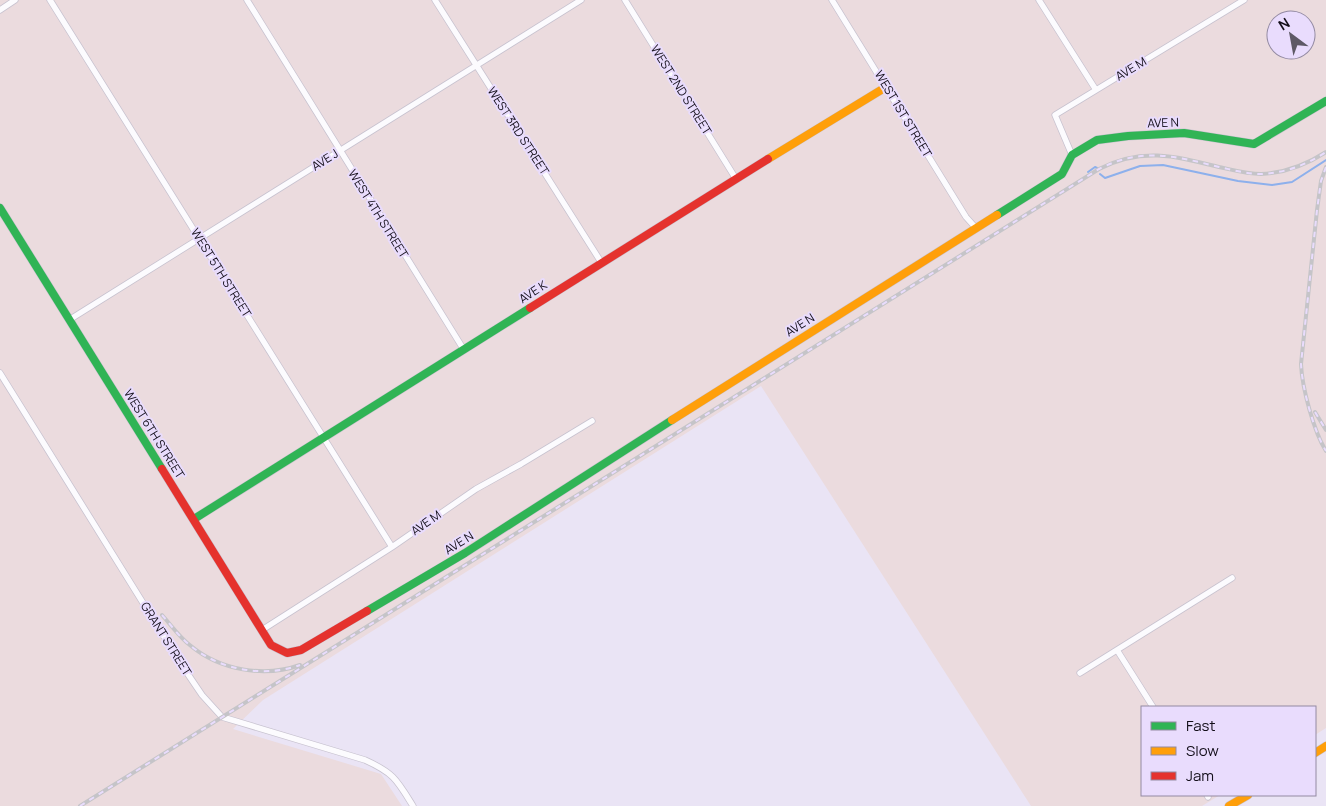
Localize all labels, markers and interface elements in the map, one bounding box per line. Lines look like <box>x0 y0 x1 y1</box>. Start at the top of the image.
north arrow <box>1266 10 1316 60</box>
text: N <box>1275 13 1293 34</box>
street label: WEST 2ND STREET <box>647 42 716 139</box>
street label: AVE M <box>1112 53 1149 84</box>
street label: WEST 1ST STREET <box>871 67 937 161</box>
street label: WEST 3RD STREET <box>484 83 554 179</box>
street label: AVE N <box>1147 113 1179 132</box>
street label: AVE J <box>308 145 341 174</box>
street label: WEST 4TH STREET <box>344 166 413 262</box>
street label: WEST 5TH STREET <box>187 225 256 321</box>
street label: AVE K <box>515 276 551 307</box>
street label: AVE N <box>782 309 818 340</box>
street label: WEST 6TH STREET <box>120 386 189 482</box>
street label: AVE M <box>407 506 444 539</box>
street label: AVE N <box>441 527 477 558</box>
street label: GRANT STREET <box>137 599 196 680</box>
legend <box>1141 706 1316 796</box>
text: Fast <box>1186 715 1215 736</box>
text: Slow <box>1186 740 1219 761</box>
text: Jam <box>1186 765 1214 786</box>

